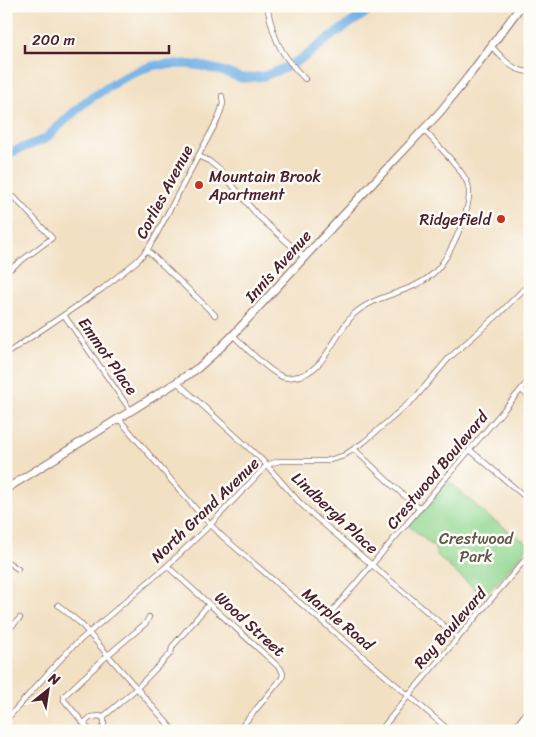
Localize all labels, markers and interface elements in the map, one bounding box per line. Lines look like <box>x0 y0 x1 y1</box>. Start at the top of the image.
scale bar <box>25 22 169 54</box>
text: 200 m <box>32 27 76 53</box>
street label: Corlies Avenue <box>127 139 201 244</box>
place label: Mountain Brook Apartment <box>208 162 321 209</box>
marker: Mountain Brook Apartment <box>193 179 205 191</box>
place label: Ridgefield <box>420 205 493 234</box>
marker: Ridgefield <box>495 213 507 225</box>
street label: Innis Avenue <box>236 223 319 310</box>
street label: Emmot Place <box>70 311 146 401</box>
street label: Crestwood Boulevard <box>378 403 497 536</box>
street label: North Grand Avenue <box>144 450 266 570</box>
street label: Lindbergh Place <box>284 464 386 562</box>
park label: Crestwood Park <box>439 524 515 571</box>
street label: Ray Boulevard <box>406 579 495 675</box>
street label: Marple Road <box>295 580 382 659</box>
street label: Wood Street <box>208 584 292 664</box>
north arrow <box>22 664 72 714</box>
text: N <box>43 665 65 693</box>

